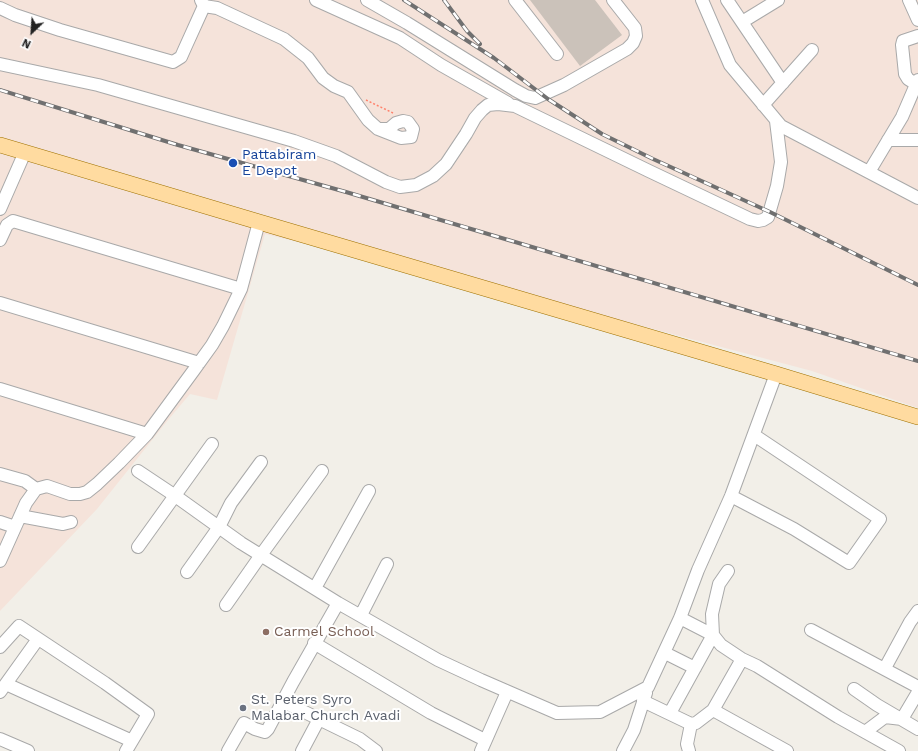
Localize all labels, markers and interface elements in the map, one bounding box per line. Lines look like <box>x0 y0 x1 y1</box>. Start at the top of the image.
north arrow <box>12 12 52 52</box>
text: N <box>20 36 33 51</box>
place label: Pattabiram E Depot <box>242 147 316 180</box>
marker: Pattabiram E Depot <box>227 157 239 169</box>
place label: Carmel School <box>274 624 374 640</box>
marker: Carmel School <box>261 627 271 637</box>
place label: St. Peters Syro Malabar Church Avadi <box>251 692 400 724</box>
marker: St. Peters Syro Malabar Church Avadi <box>238 703 248 713</box>

